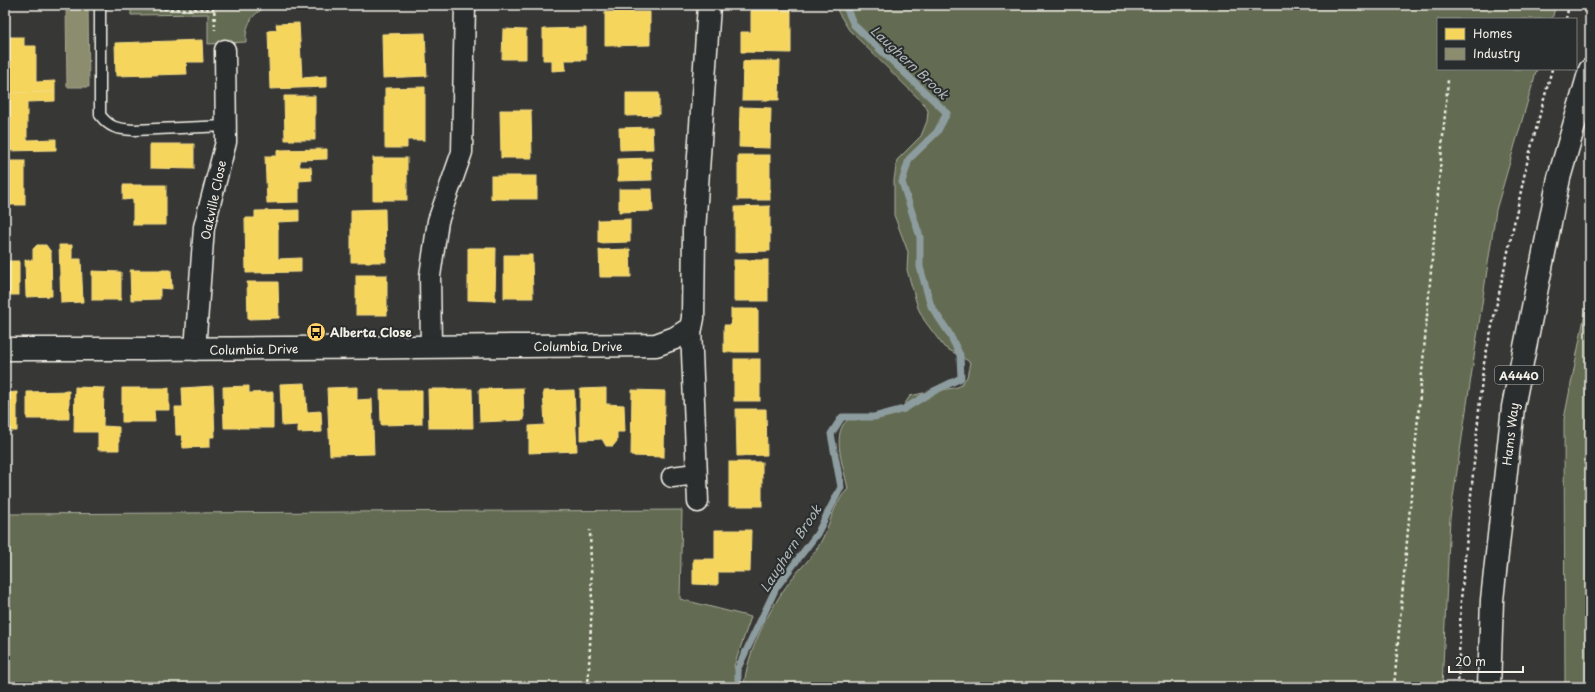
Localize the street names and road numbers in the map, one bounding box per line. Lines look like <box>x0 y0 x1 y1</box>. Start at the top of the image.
street label: Oakville Close <box>196 159 230 241</box>
street label: Columbia Drive <box>534 337 623 355</box>
street label: Columbia Drive <box>209 339 299 359</box>
road number: A4440 <box>1495 366 1543 384</box>
street label: Hams Way <box>1497 401 1523 466</box>

